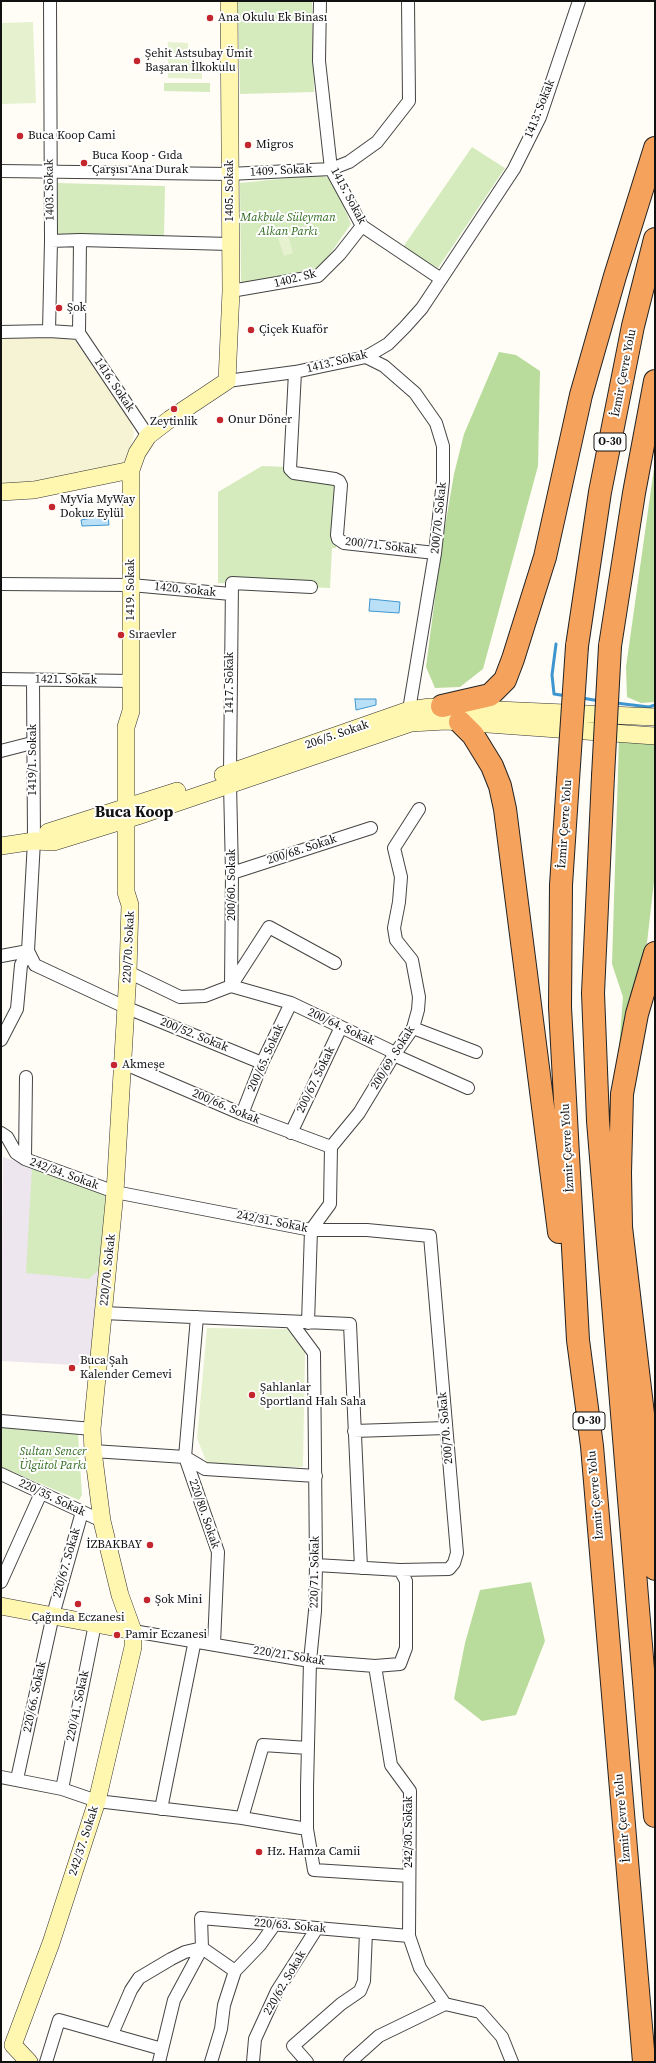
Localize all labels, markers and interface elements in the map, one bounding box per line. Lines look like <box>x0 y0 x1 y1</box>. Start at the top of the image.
place label: Ana Okulu Ek Binası <box>218 11 327 25</box>
marker: Ana Okulu Ek Binası <box>205 13 215 23</box>
place label: Şehit Astsubay Ümit Başaran İlkokulu <box>145 47 252 75</box>
marker: Şehit Astsubay Ümit Başaran İlkokulu <box>132 56 142 66</box>
street label: 1413. Sokak <box>522 77 558 141</box>
place label: Buca Koop Cami <box>28 129 116 143</box>
marker: Buca Koop Cami <box>15 131 25 141</box>
place label: Migros <box>256 138 293 152</box>
marker: Migros <box>243 140 253 150</box>
place label: Buca Koop - Gıda Çarşısı Ana Durak <box>92 149 188 177</box>
marker: Buca Koop - Gıda Çarşısı Ana Durak <box>79 158 89 168</box>
street label: 1403. Sokak <box>42 159 58 221</box>
street label: 1405. Sokak <box>223 160 237 222</box>
street label: 1409. Sokak <box>250 162 312 180</box>
street label: 1415. Sokak <box>327 165 369 227</box>
park label: Makbule Süleyman Alkan Parkı <box>240 211 336 239</box>
street label: 1402. Sk <box>272 267 318 291</box>
place label: Şok <box>67 301 86 315</box>
marker: Şok <box>54 303 64 313</box>
place label: Çiçek Kuaför <box>259 323 328 337</box>
marker: Çiçek Kuaför <box>246 325 256 335</box>
street label: İzmir Çevre Yolu <box>608 328 640 418</box>
street label: 1413. Sokak <box>305 347 369 377</box>
street label: 1416. Sokak <box>91 355 137 415</box>
marker: Zeytinlik <box>169 404 179 414</box>
place label: Onur Döner <box>228 413 292 427</box>
place label: Zeytinlik <box>150 415 198 429</box>
marker: Onur Döner <box>215 415 225 425</box>
road number: O-30 <box>594 433 626 451</box>
street label: 200/70. Sokak <box>428 481 450 555</box>
place label: MyVia MyWay Dokuz Eylül <box>60 493 135 521</box>
marker: MyVia MyWay Dokuz Eylül <box>47 502 57 512</box>
street label: 200/71. Sokak <box>344 534 418 558</box>
street label: 1419. Sokak <box>124 559 138 621</box>
street label: 1420. Sokak <box>153 580 217 600</box>
place label: Sıraevler <box>129 628 176 642</box>
marker: Sıraevler <box>116 630 126 640</box>
street label: 1417. Sokak <box>223 652 237 714</box>
street label: 1421. Sokak <box>35 672 97 688</box>
street label: 206/5. Sokak <box>303 717 371 753</box>
street label: 1419/1. Sokak <box>26 724 40 796</box>
street label: İzmir Çevre Yolu <box>555 779 575 869</box>
district label: Buca Koop <box>95 803 173 823</box>
street label: 200/68. Sokak <box>265 832 339 868</box>
street label: 200/60. Sokak <box>225 849 239 921</box>
street label: 220/70. Sokak <box>120 911 138 983</box>
street label: 200/64. Sokak <box>305 1005 377 1049</box>
street label: 200/52. Sokak <box>158 1015 230 1055</box>
street label: 200/65. Sokak <box>245 1022 287 1094</box>
street label: 200/69. Sokak <box>368 1024 418 1092</box>
street label: 200/67. Sokak <box>294 1044 338 1116</box>
place label: Akmeşe <box>122 1058 165 1072</box>
marker: Akmeşe <box>109 1060 119 1070</box>
street label: 200/66. Sokak <box>190 1086 262 1128</box>
street label: İzmir Çevre Yolu <box>558 1103 578 1193</box>
street label: 242/34. Sokak <box>28 1155 100 1193</box>
street label: 242/31. Sokak <box>235 1208 309 1236</box>
street label: 220/70. Sokak <box>97 1233 119 1307</box>
place label: Buca Şah Kalender Cemevi <box>80 1354 172 1382</box>
marker: Buca Şah Kalender Cemevi <box>67 1363 77 1373</box>
place label: Şahlanlar Sportland Halı Saha <box>260 1381 366 1409</box>
marker: Şahlanlar Sportland Halı Saha <box>247 1390 257 1400</box>
street label: 200/70. Sokak <box>436 1391 456 1465</box>
road number: O-30 <box>573 1412 605 1430</box>
park label: Sultan Sencer Ülgütol Parkı <box>19 1445 87 1473</box>
street label: İzmir Çevre Yolu <box>585 1450 607 1540</box>
street label: 220/35. Sokak <box>16 1476 88 1520</box>
street label: 220/80. Sokak <box>185 1478 223 1550</box>
street label: 220/67. Sokak <box>50 1526 84 1600</box>
street label: 220/71. Sokak <box>307 1536 323 1608</box>
place label: İZBAKBAY <box>86 1538 142 1552</box>
marker: İZBAKBAY <box>145 1540 155 1550</box>
place label: Şok Mini <box>155 1593 202 1607</box>
marker: Şok Mini <box>142 1595 152 1605</box>
marker: Çağında Eczanesi <box>73 1599 83 1609</box>
place label: Çağında Eczanesi <box>32 1611 124 1625</box>
place label: Pamir Eczanesi <box>125 1628 207 1642</box>
marker: Pamir Eczanesi <box>112 1630 122 1640</box>
street label: 220/21. Sokak <box>252 1643 326 1669</box>
street label: 220/66. Sokak <box>20 1660 50 1734</box>
street label: 220/41. Sokak <box>63 1669 93 1743</box>
street label: İzmir Çevre Yolu <box>612 1773 634 1863</box>
street label: 242/30. Sokak <box>402 1796 416 1868</box>
street label: 242/37. Sokak <box>66 1804 102 1878</box>
place label: Hz. Hamza Camii <box>267 1845 360 1859</box>
marker: Hz. Hamza Camii <box>254 1847 264 1857</box>
street label: 220/63. Sokak <box>253 1916 327 1936</box>
street label: 220/62. Sokak <box>261 1948 309 2018</box>

